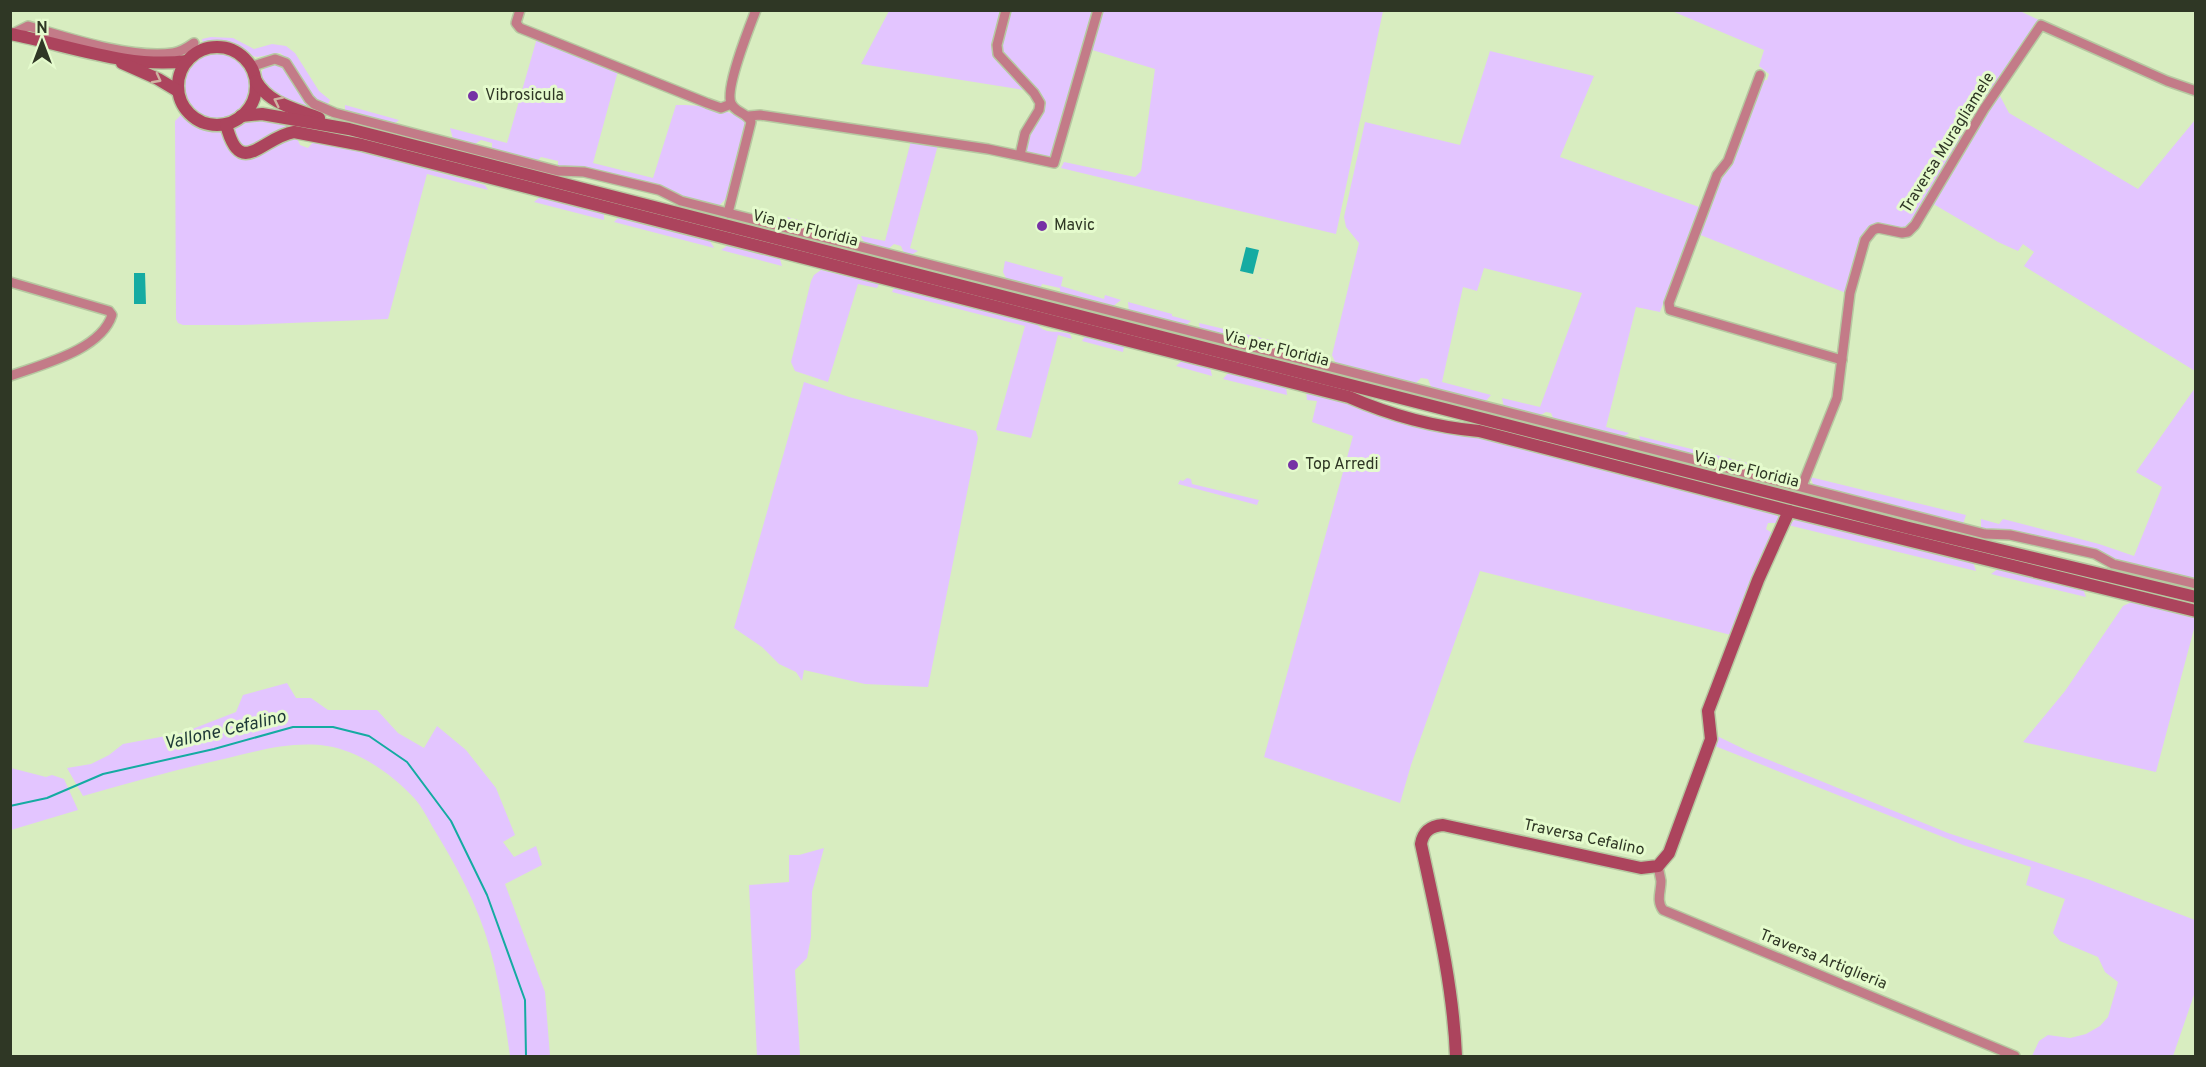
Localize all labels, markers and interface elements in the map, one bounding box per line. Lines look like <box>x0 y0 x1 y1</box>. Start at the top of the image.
north arrow <box>12 12 72 72</box>
text: N <box>36 19 48 39</box>
street label: Traversa Muragliamele <box>1897 69 1999 217</box>
one-way arrow <box>151 72 161 83</box>
place label: Vibrosicula <box>485 86 564 106</box>
marker: Vibrosicula <box>466 89 480 103</box>
one-way arrow <box>274 97 285 109</box>
street label: Via per Floridia <box>750 206 860 252</box>
place label: Mavic <box>1054 216 1095 236</box>
marker: Mavic <box>1035 219 1049 233</box>
street label: Via per Floridia <box>1221 326 1331 372</box>
street label: Via per Floridia <box>1691 447 1801 493</box>
place label: Top Arredi <box>1305 455 1379 475</box>
marker: Top Arredi <box>1286 458 1300 472</box>
water label: Vallone Cefalino <box>162 706 289 756</box>
street label: Traversa Cefalino <box>1522 815 1647 861</box>
street label: Traversa Artiglieria <box>1756 925 1890 995</box>

